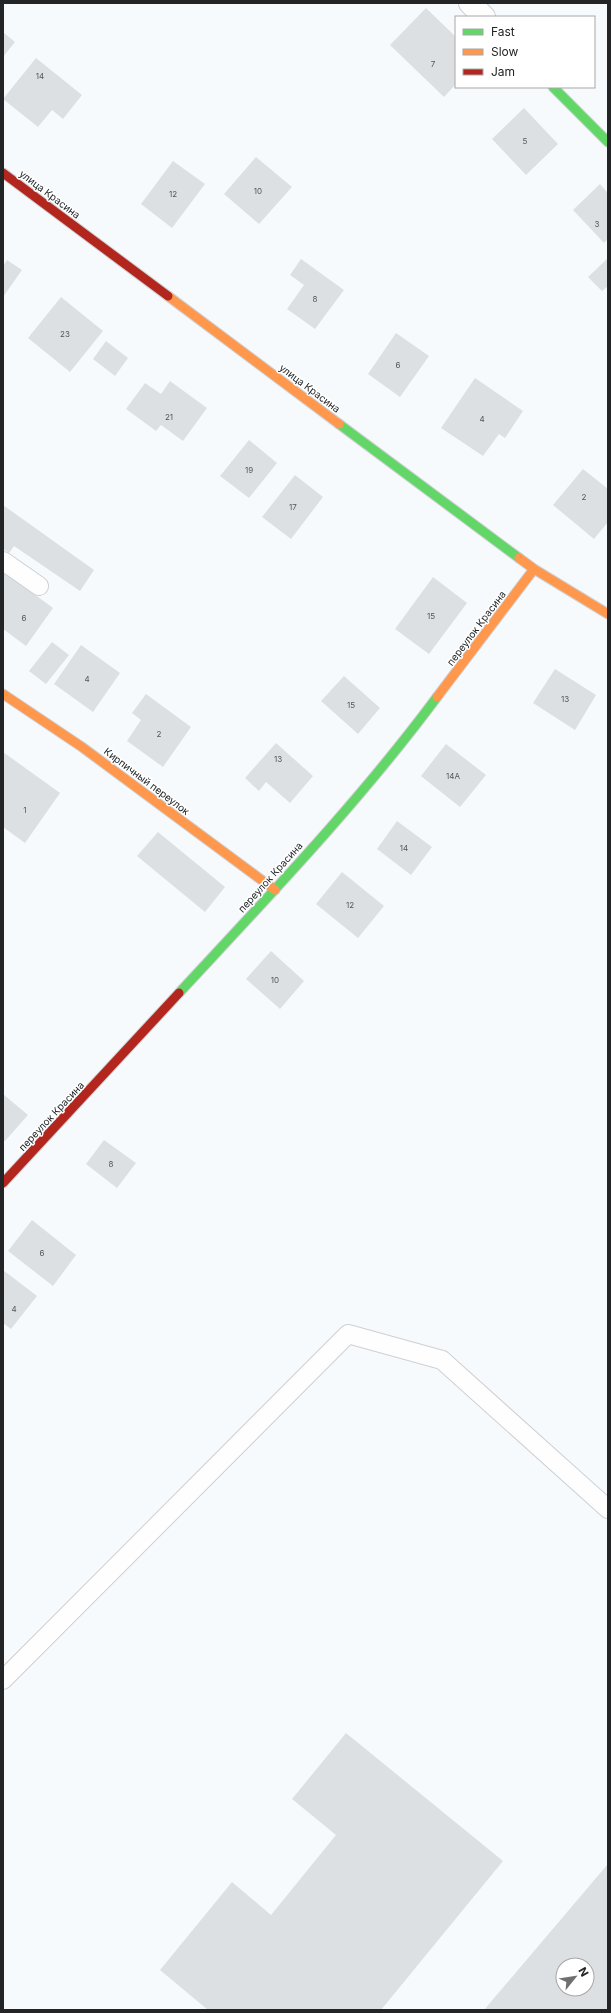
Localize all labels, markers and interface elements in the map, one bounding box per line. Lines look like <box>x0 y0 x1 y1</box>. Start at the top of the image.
legend <box>455 16 595 88</box>
text: Fast <box>491 24 515 39</box>
text: Slow <box>491 44 519 59</box>
house number: 7 <box>431 59 436 69</box>
text: Jam <box>491 64 515 79</box>
house number: 14 <box>36 71 44 81</box>
house number: 5 <box>523 136 528 146</box>
street label: улица Красина <box>17 167 83 221</box>
house number: 10 <box>254 186 262 196</box>
house number: 12 <box>169 189 177 199</box>
house number: 3 <box>595 219 600 229</box>
house number: 8 <box>313 294 318 304</box>
house number: 23 <box>60 329 70 339</box>
house number: 6 <box>396 360 401 370</box>
street label: улица Красина <box>277 361 343 415</box>
house number: 21 <box>165 412 173 422</box>
house number: 4 <box>479 414 485 424</box>
house number: 19 <box>245 465 253 475</box>
house number: 2 <box>582 492 587 502</box>
house number: 17 <box>289 502 297 512</box>
street label: переулок Красина <box>444 588 508 668</box>
house number: 15 <box>427 611 435 621</box>
house number: 6 <box>22 613 27 623</box>
house number: 4 <box>84 674 90 684</box>
house number: 13 <box>561 694 569 704</box>
house number: 15 <box>347 700 355 710</box>
house number: 2 <box>157 729 162 739</box>
street label: Кирпичный переулок <box>102 745 193 817</box>
house number: 13 <box>274 754 282 764</box>
house number: 14А <box>446 771 460 781</box>
house number: 1 <box>23 805 27 815</box>
street label: переулок Красина <box>235 839 305 915</box>
house number: 14 <box>400 843 408 853</box>
house number: 12 <box>346 900 354 910</box>
house number: 10 <box>271 975 279 985</box>
street label: переулок Красина <box>16 1079 86 1153</box>
house number: 8 <box>109 1159 114 1169</box>
house number: 6 <box>40 1248 45 1258</box>
house number: 4 <box>11 1304 17 1314</box>
north arrow <box>555 1957 595 1997</box>
text: N <box>576 1965 592 1979</box>

